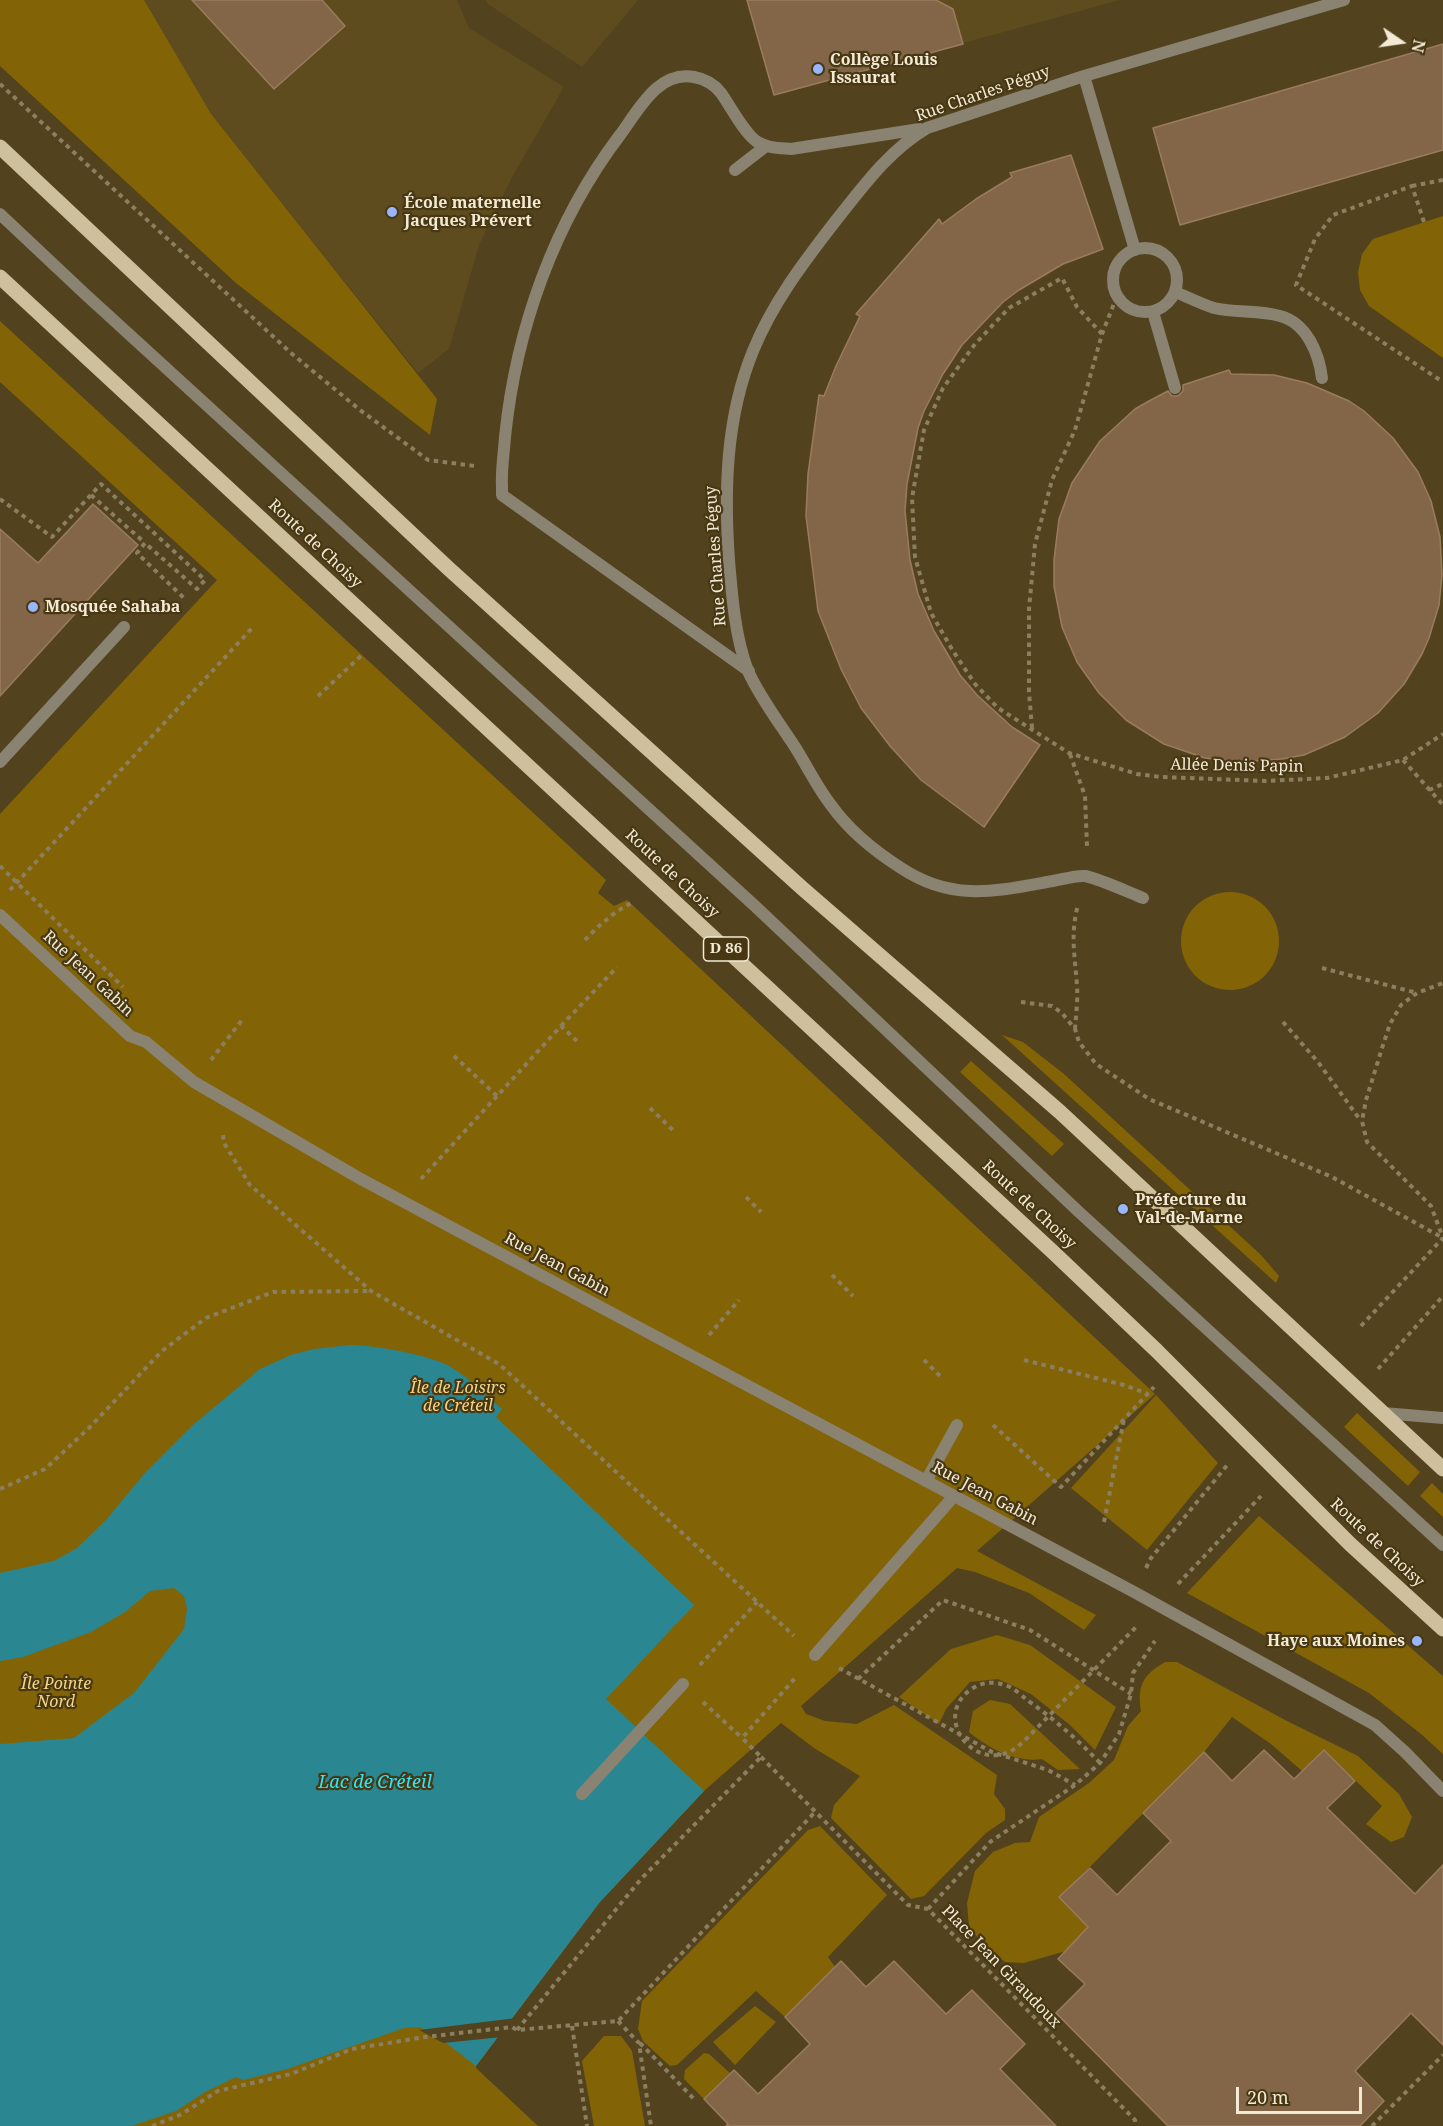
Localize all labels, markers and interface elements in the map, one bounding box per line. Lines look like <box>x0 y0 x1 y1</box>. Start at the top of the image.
north arrow <box>1371 12 1431 72</box>
text: N <box>1406 37 1431 55</box>
place label: Collège Louis Issaurat <box>830 50 938 88</box>
marker: Collège Louis Issaurat <box>811 62 825 76</box>
street label: Rue Charles Péguy <box>913 62 1053 126</box>
place label: École maternelle Jacques Prévert <box>404 193 541 231</box>
marker: École maternelle Jacques Prévert <box>385 205 399 219</box>
street label: Rue Charles Péguy <box>702 485 730 627</box>
street label: Route de Choisy <box>264 496 366 592</box>
place label: Mosquée Sahaba <box>45 597 180 617</box>
marker: Mosquée Sahaba <box>26 600 40 614</box>
street label: Allée Denis Papin <box>1170 755 1304 777</box>
street label: Route de Choisy <box>621 826 723 922</box>
street label: Rue Jean Gabin <box>39 927 137 1021</box>
road number: D 86 <box>704 937 748 961</box>
street label: Route de Choisy <box>978 1157 1080 1253</box>
place label: Préfecture du Val-de-Marne <box>1135 1190 1247 1228</box>
marker: Préfecture du Val-de-Marne <box>1116 1202 1130 1216</box>
street label: Rue Jean Gabin <box>501 1229 613 1301</box>
park label: Île de Loisirs de Créteil <box>410 1378 506 1416</box>
street label: Rue Jean Gabin <box>929 1458 1041 1530</box>
street label: Route de Choisy <box>1326 1495 1428 1591</box>
place label: Haye aux Moines <box>1267 1631 1405 1651</box>
marker: Haye aux Moines <box>1410 1634 1424 1648</box>
park label: Île Pointe Nord <box>21 1674 91 1712</box>
water label: Lac de Créteil <box>318 1772 432 1794</box>
street label: Place Jean Giraudoux <box>937 1902 1065 2032</box>
scale bar <box>1239 2075 1365 2113</box>
text: 20 m <box>1247 2085 1289 2109</box>

